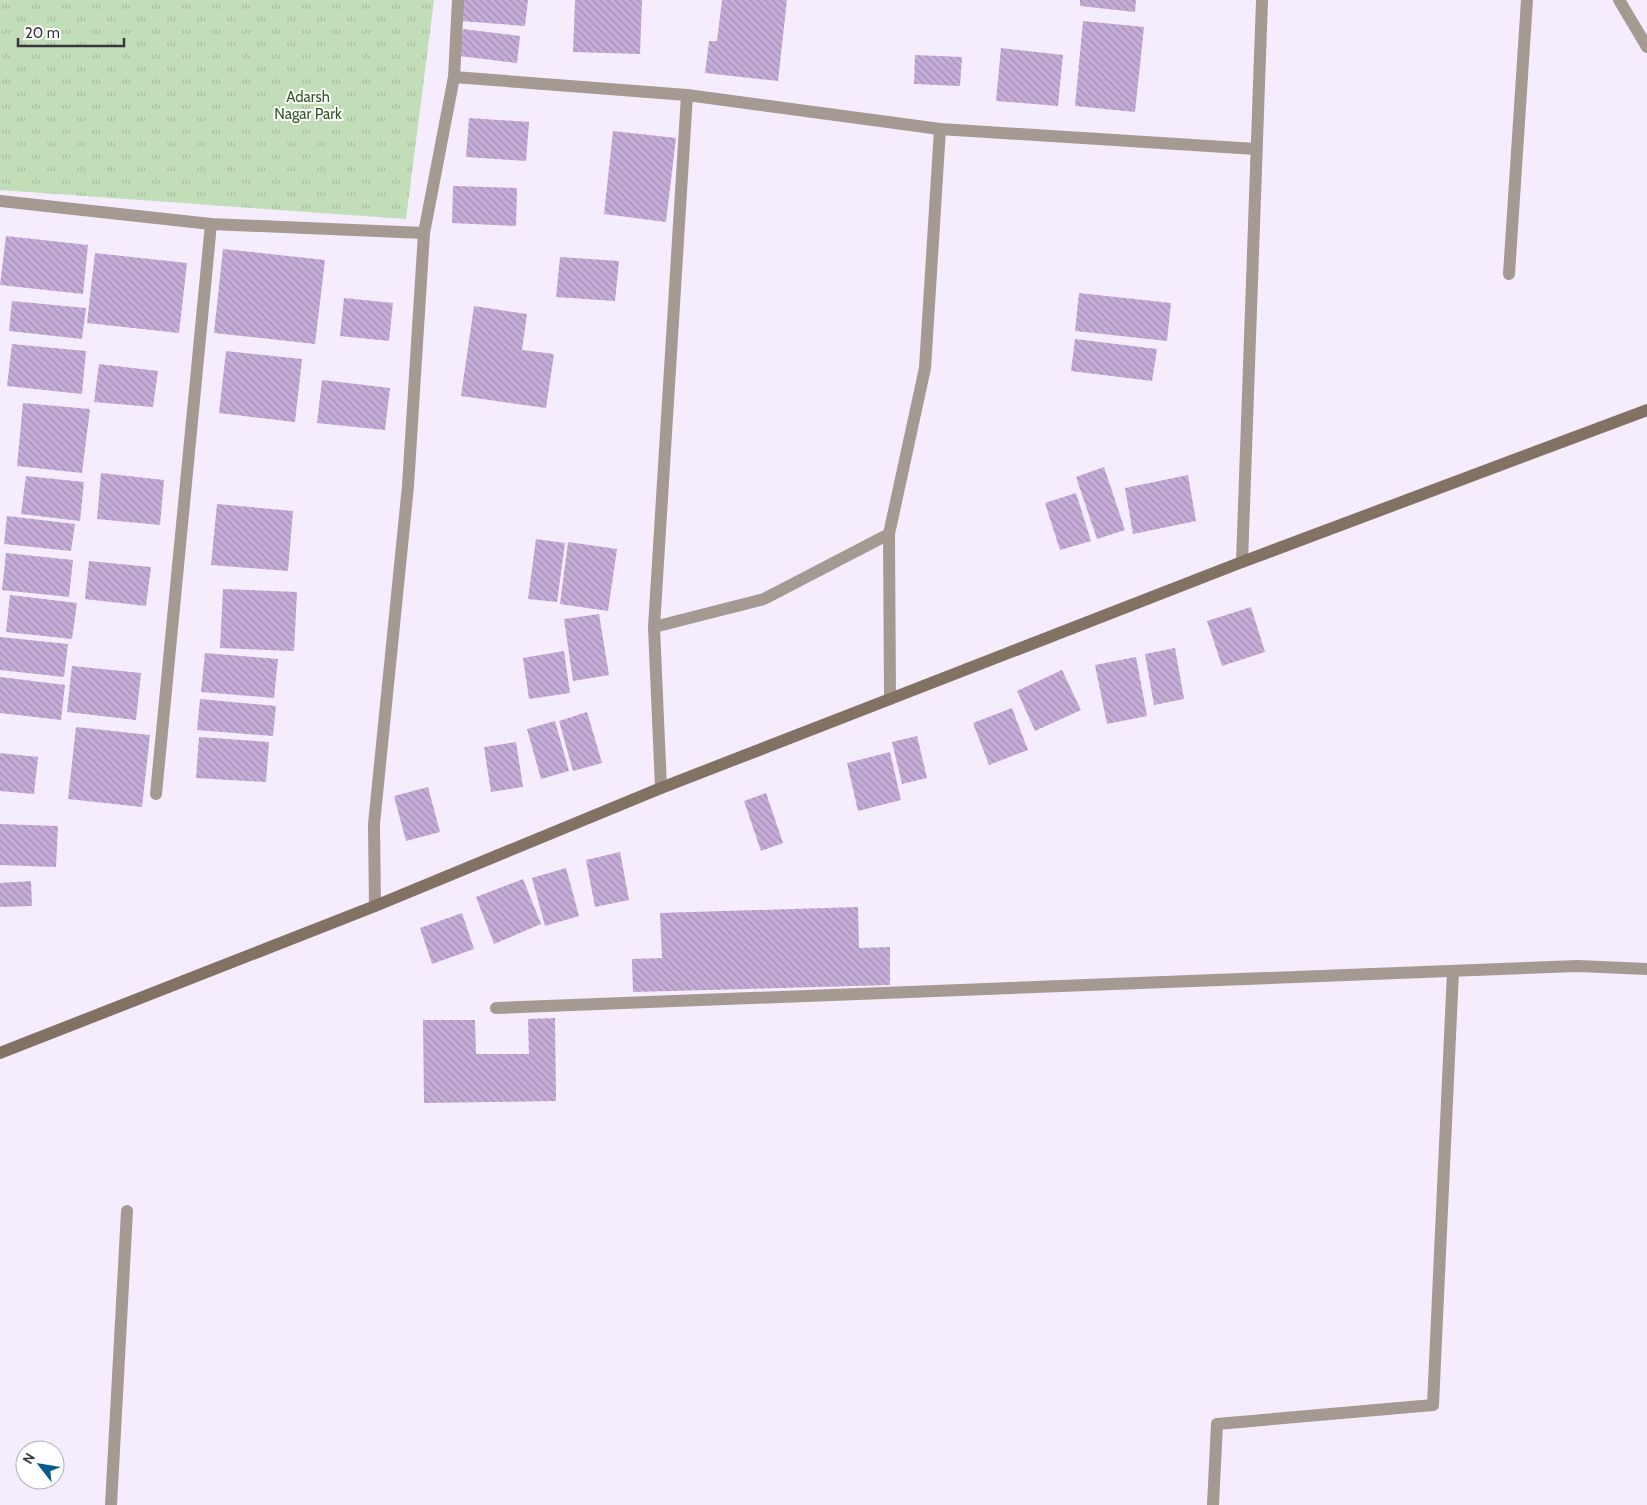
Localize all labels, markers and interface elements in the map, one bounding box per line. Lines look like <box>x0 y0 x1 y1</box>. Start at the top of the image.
scale bar <box>18 15 124 47</box>
text: 20 m <box>25 24 60 42</box>
park label: Adarsh Nagar Park <box>274 88 342 123</box>
north arrow <box>15 1440 65 1490</box>
text: N <box>19 1449 39 1467</box>

